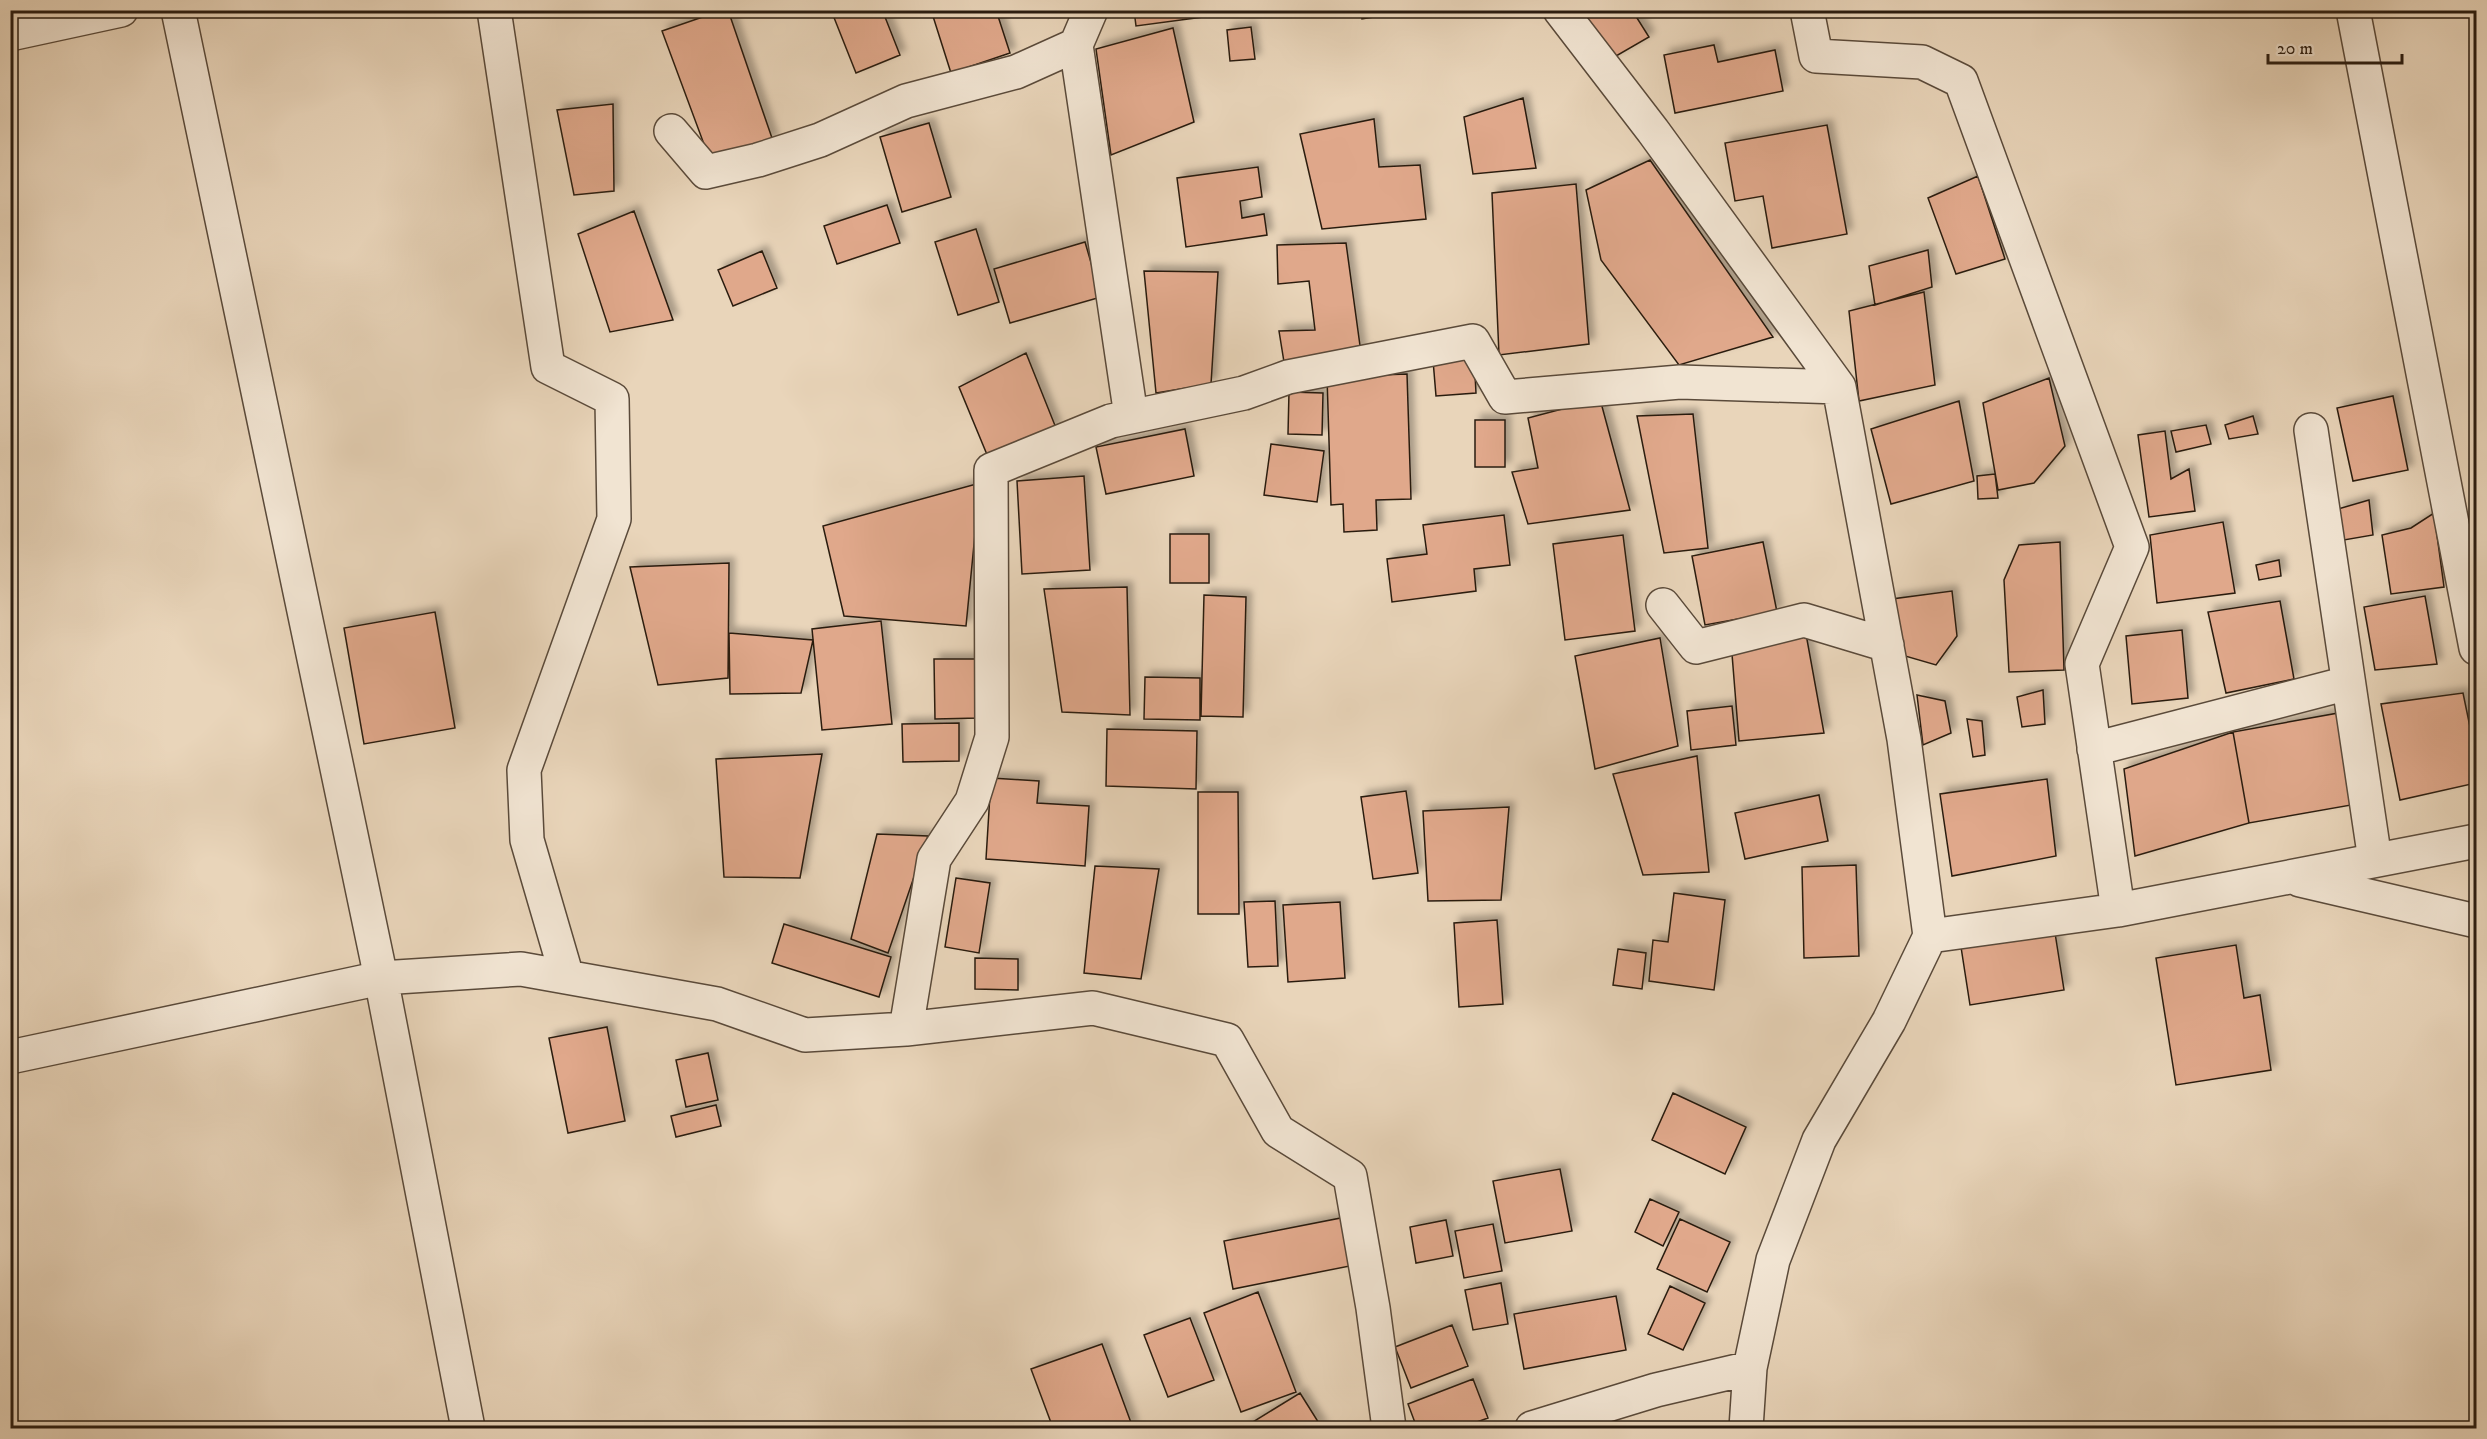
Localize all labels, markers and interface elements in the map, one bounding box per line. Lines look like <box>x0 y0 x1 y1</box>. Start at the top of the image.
scale bar <box>2268 27 2402 65</box>
text: 20 m <box>2277 38 2313 60</box>

